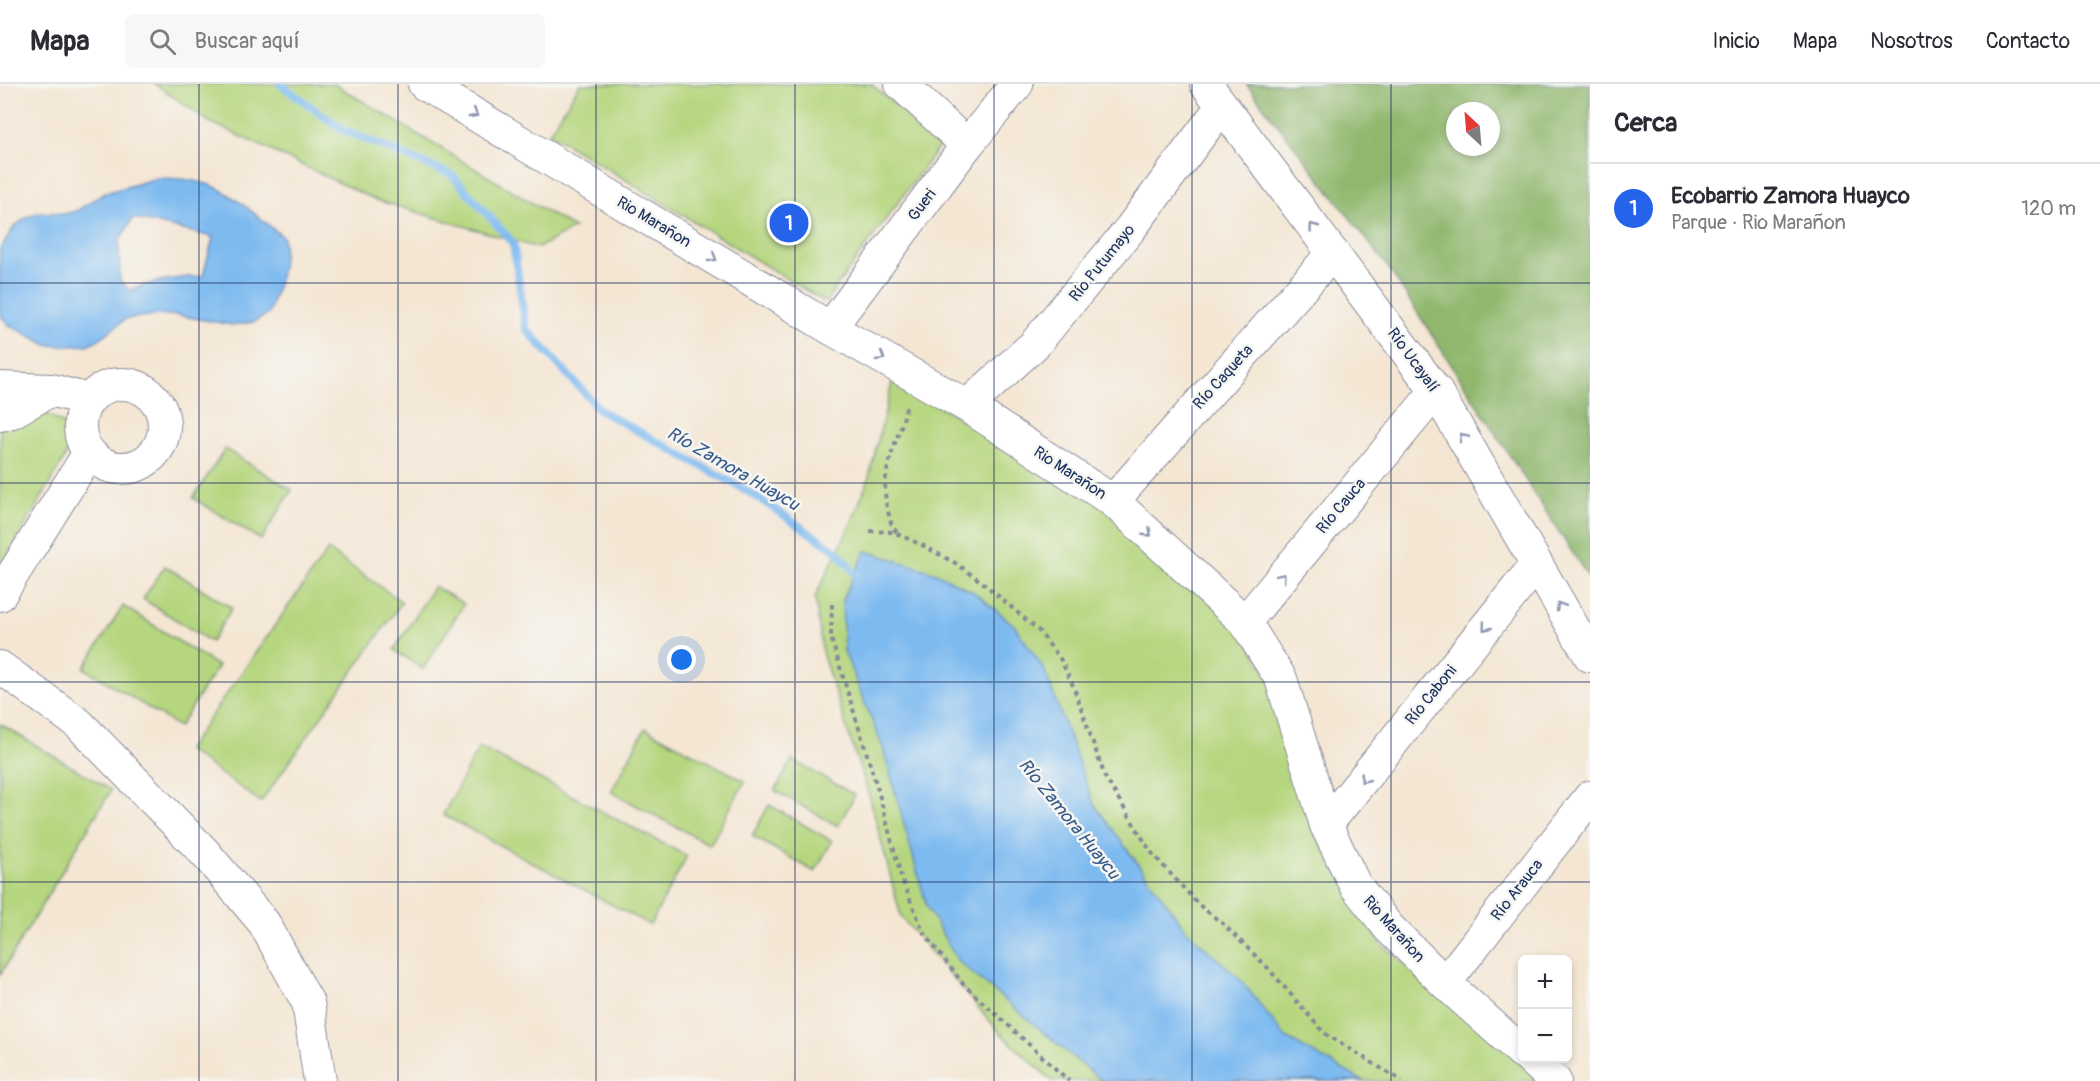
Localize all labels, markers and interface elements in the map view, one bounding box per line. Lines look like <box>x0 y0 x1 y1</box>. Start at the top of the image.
search box <box>125 14 545 68</box>
text: Mapa <box>30 24 89 59</box>
icon: search <box>146 25 179 58</box>
text: Buscar aquí <box>194 27 300 55</box>
text: Inicio <box>1713 28 1760 55</box>
text: Mapa <box>1793 28 1837 55</box>
text: Nosotros <box>1870 28 1953 55</box>
text: Contacto <box>1986 28 2070 55</box>
north arrow <box>1446 102 1500 156</box>
one-way arrow <box>468 107 478 119</box>
text: Cerca <box>1614 107 1677 139</box>
text: Ecobarrio Zamora Huayco <box>1671 182 1910 210</box>
street label: Gueri <box>903 185 941 225</box>
street label: Rio Marañon <box>613 192 695 252</box>
text: 1 <box>1630 196 1637 221</box>
text: 120 m <box>2021 196 2076 221</box>
pin: 1 <box>770 200 808 246</box>
text: Parque · Rio Marañon <box>1671 210 1846 235</box>
street label: Río Putumayo <box>1065 220 1140 306</box>
one-way arrow <box>1310 222 1321 233</box>
one-way arrow <box>707 250 717 262</box>
street label: Río Ucayalí <box>1383 324 1443 396</box>
street label: Río Caqueta <box>1189 340 1257 414</box>
one-way arrow <box>875 350 885 361</box>
water label: Río Zamora Huaycu <box>663 422 804 517</box>
one-way arrow <box>1459 433 1470 443</box>
street label: Rio Marañon <box>1030 442 1110 504</box>
street label: Río Cauca <box>1312 474 1370 538</box>
one-way arrow <box>1142 526 1152 537</box>
one-way arrow <box>1275 573 1286 584</box>
one-way arrow <box>1556 602 1567 612</box>
one-way arrow <box>1482 620 1493 631</box>
your location <box>667 645 696 674</box>
street label: Río Caboni <box>1401 661 1461 729</box>
water label: Río Zamora Huaycu <box>1013 754 1125 885</box>
one-way arrow <box>1360 772 1371 783</box>
street label: Río Arauca <box>1487 855 1547 925</box>
street label: Rio Marañon <box>1359 891 1429 967</box>
map controls <box>1518 955 1572 1063</box>
button: + <box>1518 955 1572 1009</box>
button: − <box>1518 1009 1572 1063</box>

